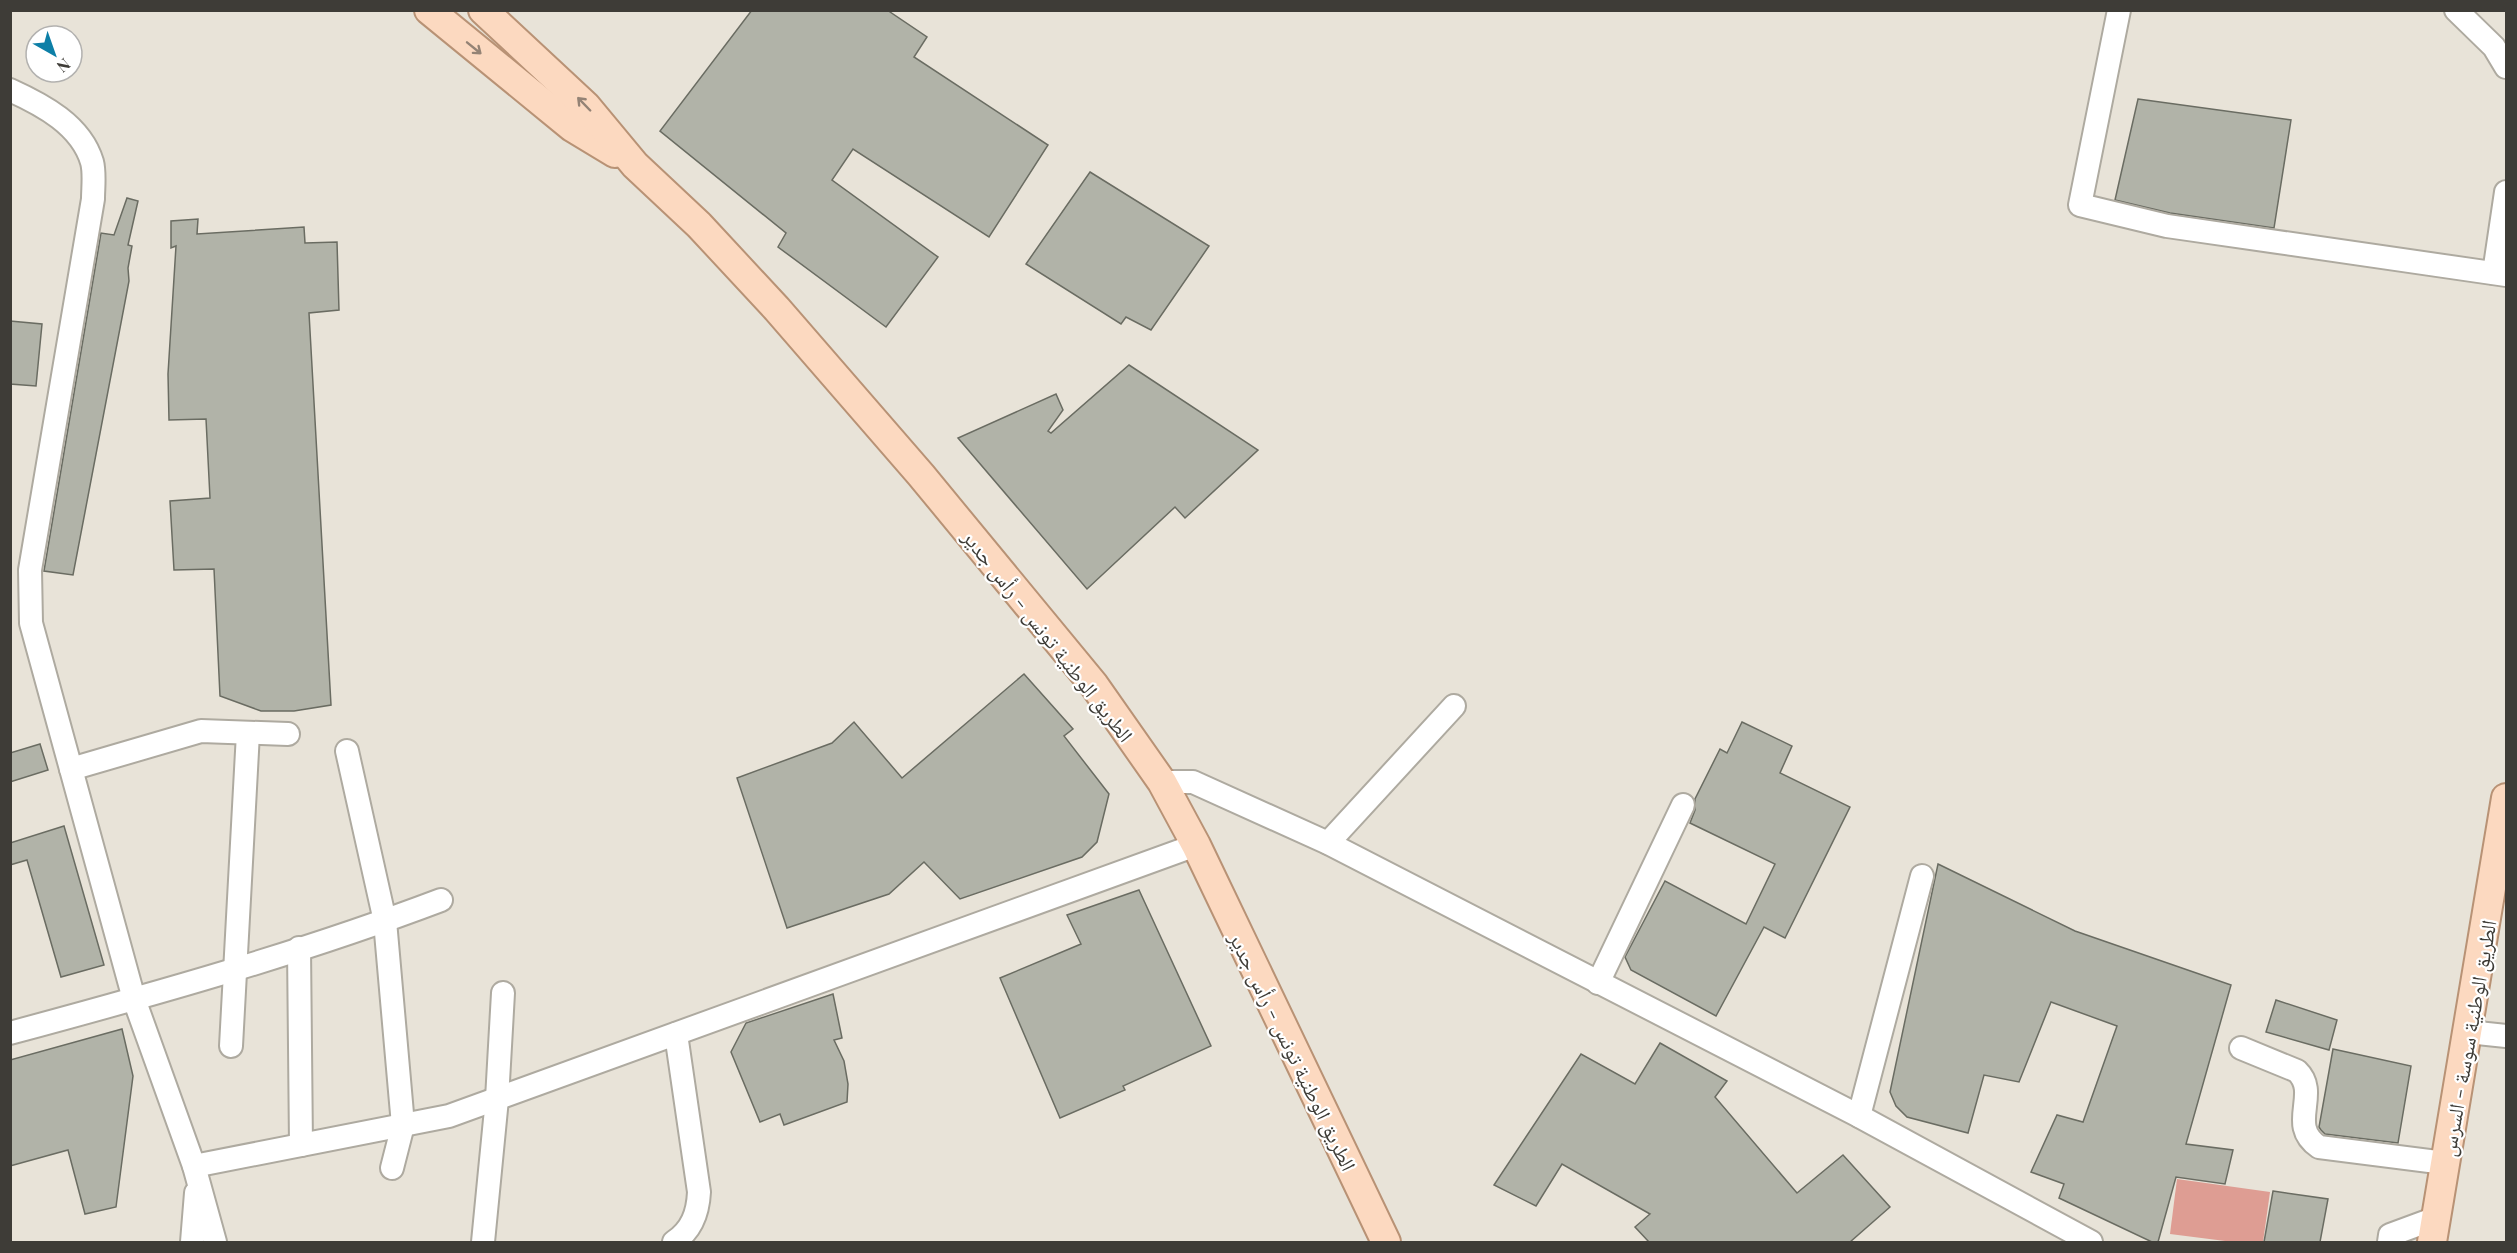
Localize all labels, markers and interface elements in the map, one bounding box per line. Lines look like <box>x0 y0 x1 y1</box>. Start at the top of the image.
north arrow <box>24 24 84 84</box>
one-way arrow <box>466 41 482 54</box>
text: N <box>52 54 75 78</box>
one-way arrow <box>577 97 591 112</box>
street label: الطريق الوطنية تونس - رأس جدير <box>956 522 1141 748</box>
street label: الطريق الوطنية سوسة - السرس <box>2432 918 2503 1159</box>
street label: الطريق الوطنية تونس - رأس جدير <box>1223 926 1364 1175</box>

